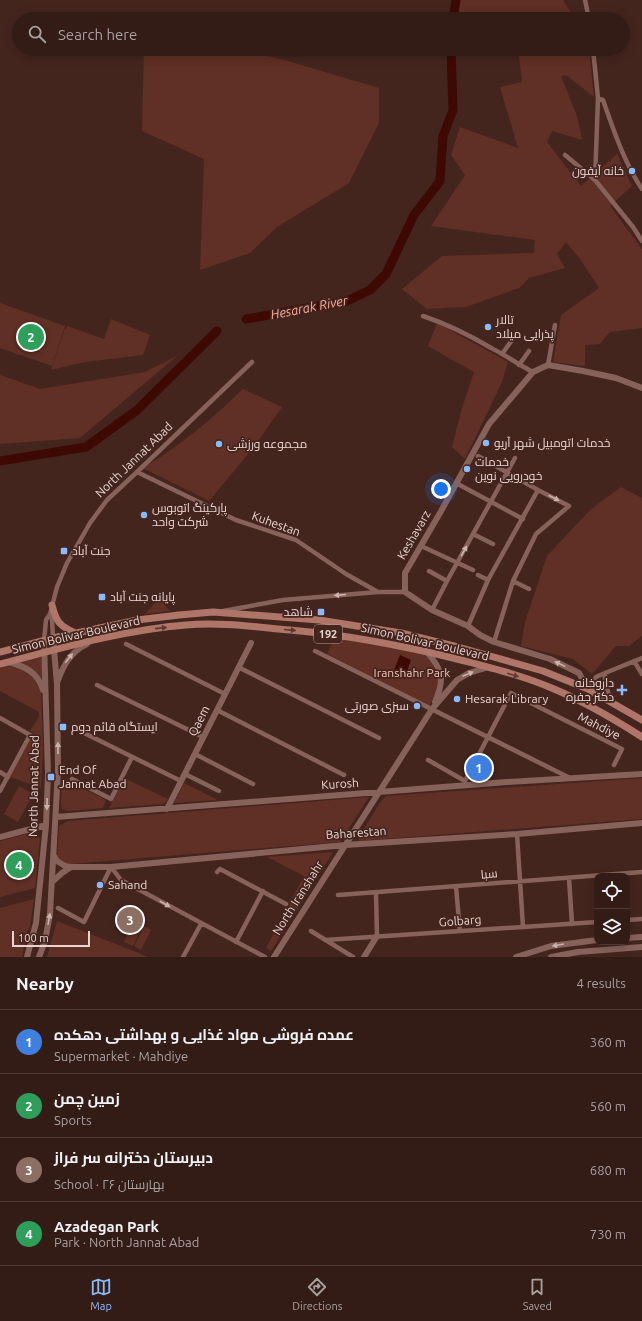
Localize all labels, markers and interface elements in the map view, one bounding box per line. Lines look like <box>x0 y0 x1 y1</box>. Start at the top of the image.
search box <box>12 12 630 56</box>
icon: search <box>26 23 48 45</box>
text: Search here <box>58 26 137 43</box>
place label: خانه آیفون <box>572 164 624 178</box>
marker: خانه آیفون <box>627 166 637 176</box>
water label: Hesarak River <box>269 292 350 321</box>
place label: تالار پذرایی میلاد <box>495 313 554 343</box>
pin: 2 <box>18 322 44 352</box>
marker: تالار پذرایی میلاد <box>483 322 493 332</box>
street label: North Jannat Abad <box>92 420 175 500</box>
place label: خدمات اتومبیل شهر آریو <box>494 436 611 450</box>
place label: مجموعه ورزشی <box>227 437 307 451</box>
marker: خدمات اتومبیل شهر آریو <box>481 438 491 448</box>
marker: مجموعه ورزشی <box>214 439 224 449</box>
place label: خدمات خودرویی نوین <box>475 455 542 483</box>
marker: خدمات خودرویی نوین <box>462 464 472 474</box>
your location <box>431 479 451 499</box>
one-way arrow <box>548 495 559 501</box>
place label: پارکینگ اتوبوس شرکت واحد <box>152 501 228 529</box>
street label: Keshavarz <box>394 508 433 561</box>
street label: Kuhestan <box>250 509 302 538</box>
marker: پارکینگ اتوبوس شرکت واحد <box>139 510 149 520</box>
place label: جنت آباد <box>72 544 111 558</box>
one-way arrow <box>460 545 467 557</box>
marker: جنت آباد <box>59 546 69 556</box>
place label: پایانه جنت آباد <box>110 590 176 606</box>
marker: پایانه جنت آباد <box>97 592 107 602</box>
one-way arrow <box>334 592 346 598</box>
place label: شاهد <box>284 605 313 618</box>
marker: شاهد <box>316 607 326 617</box>
street label: Simon Bolivar Boulevard <box>11 613 141 656</box>
street label: Simon Bolivar Boulevard <box>360 620 490 663</box>
one-way arrow <box>155 624 167 631</box>
road number: 192 <box>314 625 342 643</box>
one-way arrow <box>284 626 296 633</box>
one-way arrow <box>65 653 74 664</box>
one-way arrow <box>555 661 566 667</box>
park label: Iranshahr Park <box>374 666 450 679</box>
one-way arrow <box>462 671 473 677</box>
one-way arrow <box>508 672 520 678</box>
place label: داروخانه دکتر جفره <box>566 676 614 704</box>
marker: داروخانه دکتر جفره <box>617 685 627 695</box>
place label: Hesarak Library <box>465 692 548 705</box>
marker: Hesarak Library <box>452 694 462 704</box>
place label: سبزی صورتی <box>345 699 409 713</box>
marker: سبزی صورتی <box>412 701 422 711</box>
street label: Qaem <box>185 703 212 738</box>
street label: Mahdiye <box>576 709 623 742</box>
place label: ایستگاه قائم دوم <box>71 720 158 735</box>
marker: ایستگاه قائم دوم <box>58 722 68 732</box>
street label: North Jannat Abad <box>26 735 41 837</box>
one-way arrow <box>55 741 61 754</box>
pin: 1 <box>466 753 492 783</box>
place label: End Of Jannat Abad <box>59 763 126 790</box>
marker: End Of Jannat Abad <box>46 772 56 782</box>
street label: Kurosh <box>321 776 359 791</box>
one-way arrow <box>44 798 50 811</box>
street label: Baharestan <box>325 824 387 841</box>
pin: 4 <box>6 850 32 880</box>
street label: North Iranshahr <box>270 858 326 937</box>
street label: سبا <box>480 866 498 882</box>
map controls <box>594 873 630 945</box>
button: locate <box>594 873 630 909</box>
place label: Sahand <box>108 878 147 891</box>
marker: Sahand <box>95 880 105 890</box>
one-way arrow <box>159 901 171 908</box>
pin: 3 <box>117 905 143 935</box>
button: layers <box>594 909 630 945</box>
one-way arrow <box>46 913 52 925</box>
street label: Golbarg <box>438 913 482 928</box>
scale bar <box>12 929 90 948</box>
text: 100 m <box>18 932 49 944</box>
one-way arrow <box>552 942 564 948</box>
text: Nearby <box>16 974 74 993</box>
text: 4 results <box>576 976 626 990</box>
text: عمده فروشی مواد غذایی و بهداشتی دهکده <box>54 1026 354 1043</box>
text: 1 <box>25 1035 33 1049</box>
text: 360 m <box>590 1035 626 1049</box>
text: Supermarket · Mahdiye <box>54 1049 188 1063</box>
text: زمین چمن <box>54 1090 120 1107</box>
text: 2 <box>25 1099 33 1113</box>
text: 560 m <box>590 1099 626 1113</box>
text: Sports <box>54 1113 92 1127</box>
text: دبیرستان دخترانه سر فراز <box>54 1149 213 1166</box>
text: 3 <box>25 1163 33 1177</box>
text: 680 m <box>590 1163 626 1177</box>
text: School · بهارستان ۲۶ <box>54 1177 165 1191</box>
text: Azadegan Park <box>54 1218 159 1235</box>
text: 4 <box>25 1227 33 1241</box>
text: 730 m <box>590 1227 626 1241</box>
text: Park · North Jannat Abad <box>54 1235 199 1249</box>
tab: Map <box>90 1276 112 1312</box>
tab: Directions <box>292 1276 342 1312</box>
tab: Saved <box>523 1276 552 1312</box>

